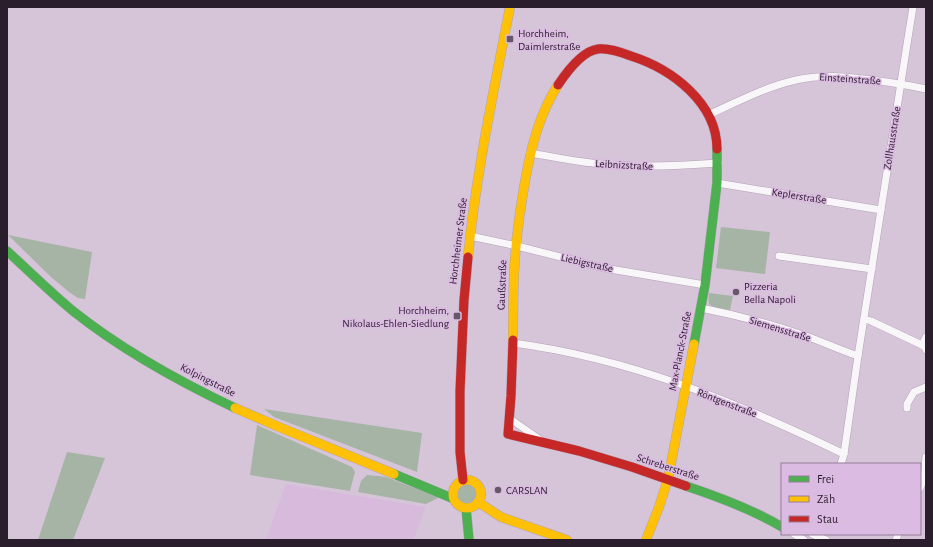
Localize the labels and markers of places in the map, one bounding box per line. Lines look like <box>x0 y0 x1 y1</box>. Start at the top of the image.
place label: Horchheim, Daimlerstraße <box>518 28 580 52</box>
marker: Horchheim, Daimlerstraße <box>505 34 515 44</box>
place label: Pizzeria Bella Napoli <box>744 281 796 305</box>
marker: Pizzeria Bella Napoli <box>731 287 741 297</box>
place label: Horchheim, Nikolaus-Ehlen-Siedlung <box>342 305 450 329</box>
marker: Horchheim, Nikolaus-Ehlen-Siedlung <box>452 311 462 321</box>
marker: CARSLAN <box>493 485 503 495</box>
place label: CARSLAN <box>506 485 548 496</box>

